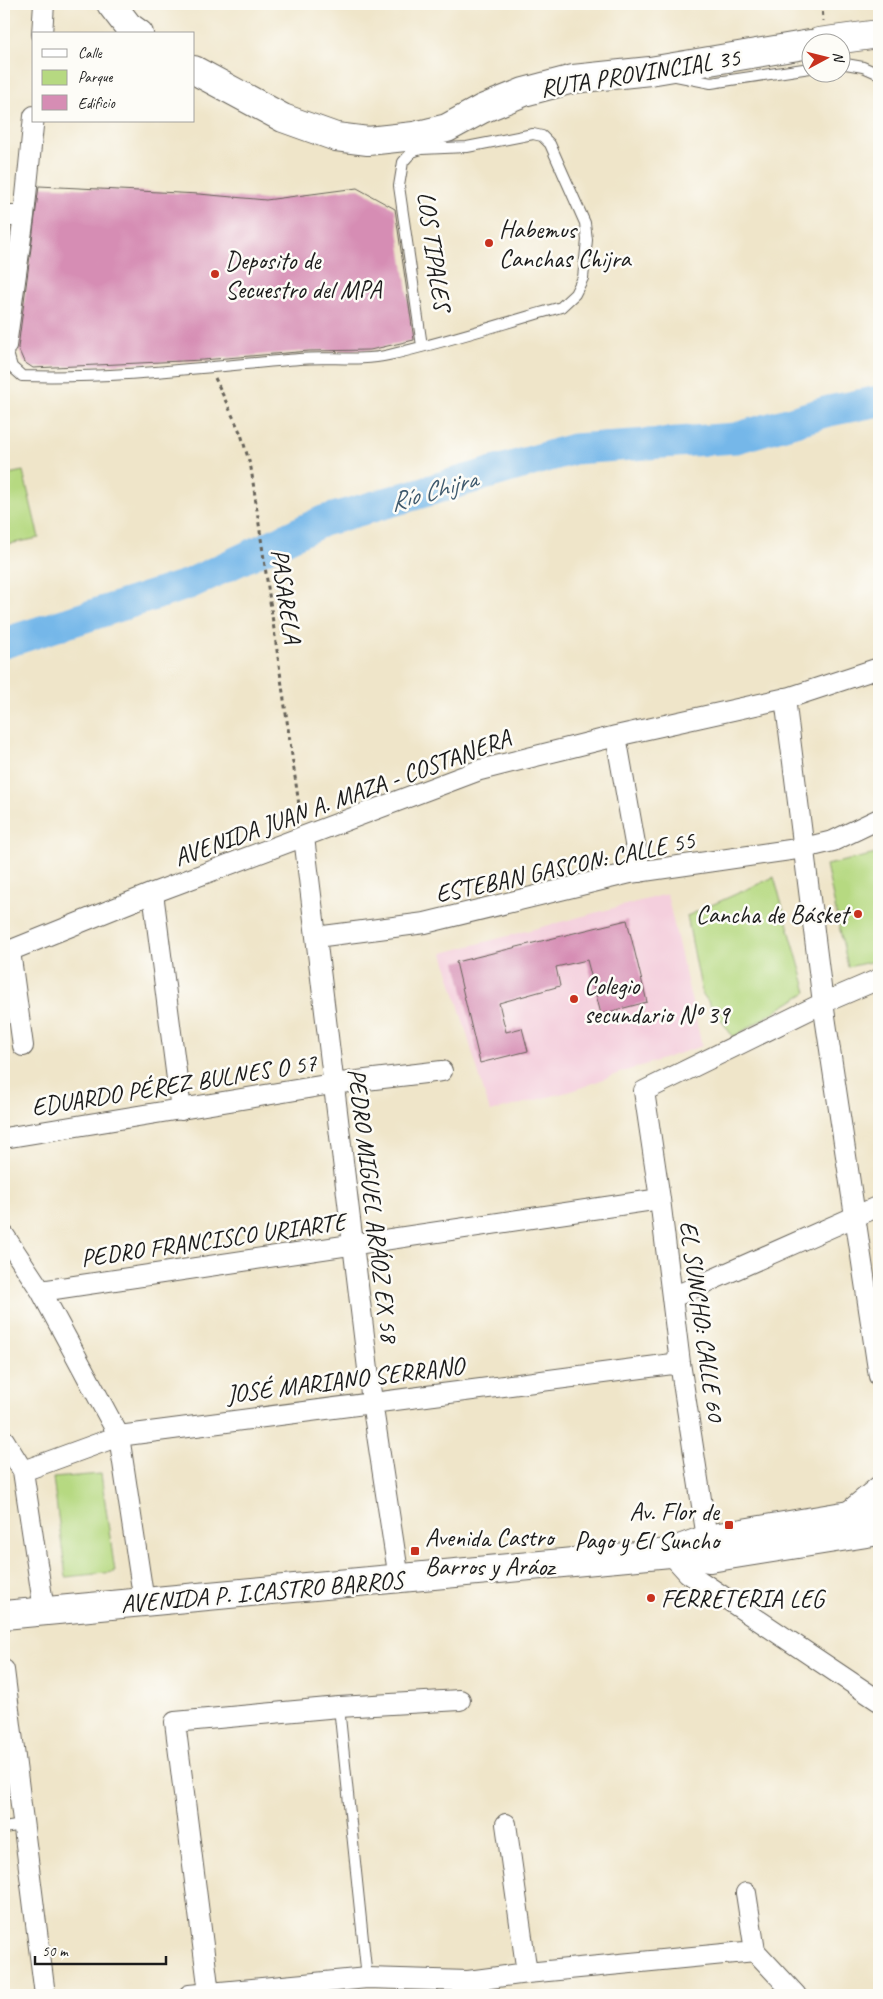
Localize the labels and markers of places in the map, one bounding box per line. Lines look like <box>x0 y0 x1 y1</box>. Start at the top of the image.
place label: Habemus Canchas Chijra <box>499 214 633 275</box>
marker: Habemus Canchas Chijra <box>483 237 495 249</box>
place label: Deposito de Secuestro del MPA <box>225 245 383 306</box>
marker: Deposito de Secuestro del MPA <box>209 268 221 280</box>
place label: Cancha de Básket <box>696 899 852 931</box>
marker: Cancha de Básket <box>852 908 864 920</box>
place label: Colegio secundario Nº 39 <box>584 970 731 1031</box>
marker: Colegio secundario Nº 39 <box>568 993 580 1005</box>
place label: Av. Flor de Pago y El Suncho <box>575 1496 722 1557</box>
marker: Av. Flor de Pago y El Suncho <box>723 1519 735 1531</box>
place label: Avenida Castro Barros y Aráoz <box>425 1522 557 1583</box>
marker: Avenida Castro Barros y Aráoz <box>409 1545 421 1557</box>
place label: FERRETERIA LEG <box>661 1583 826 1615</box>
marker: FERRETERIA LEG <box>645 1592 657 1604</box>

